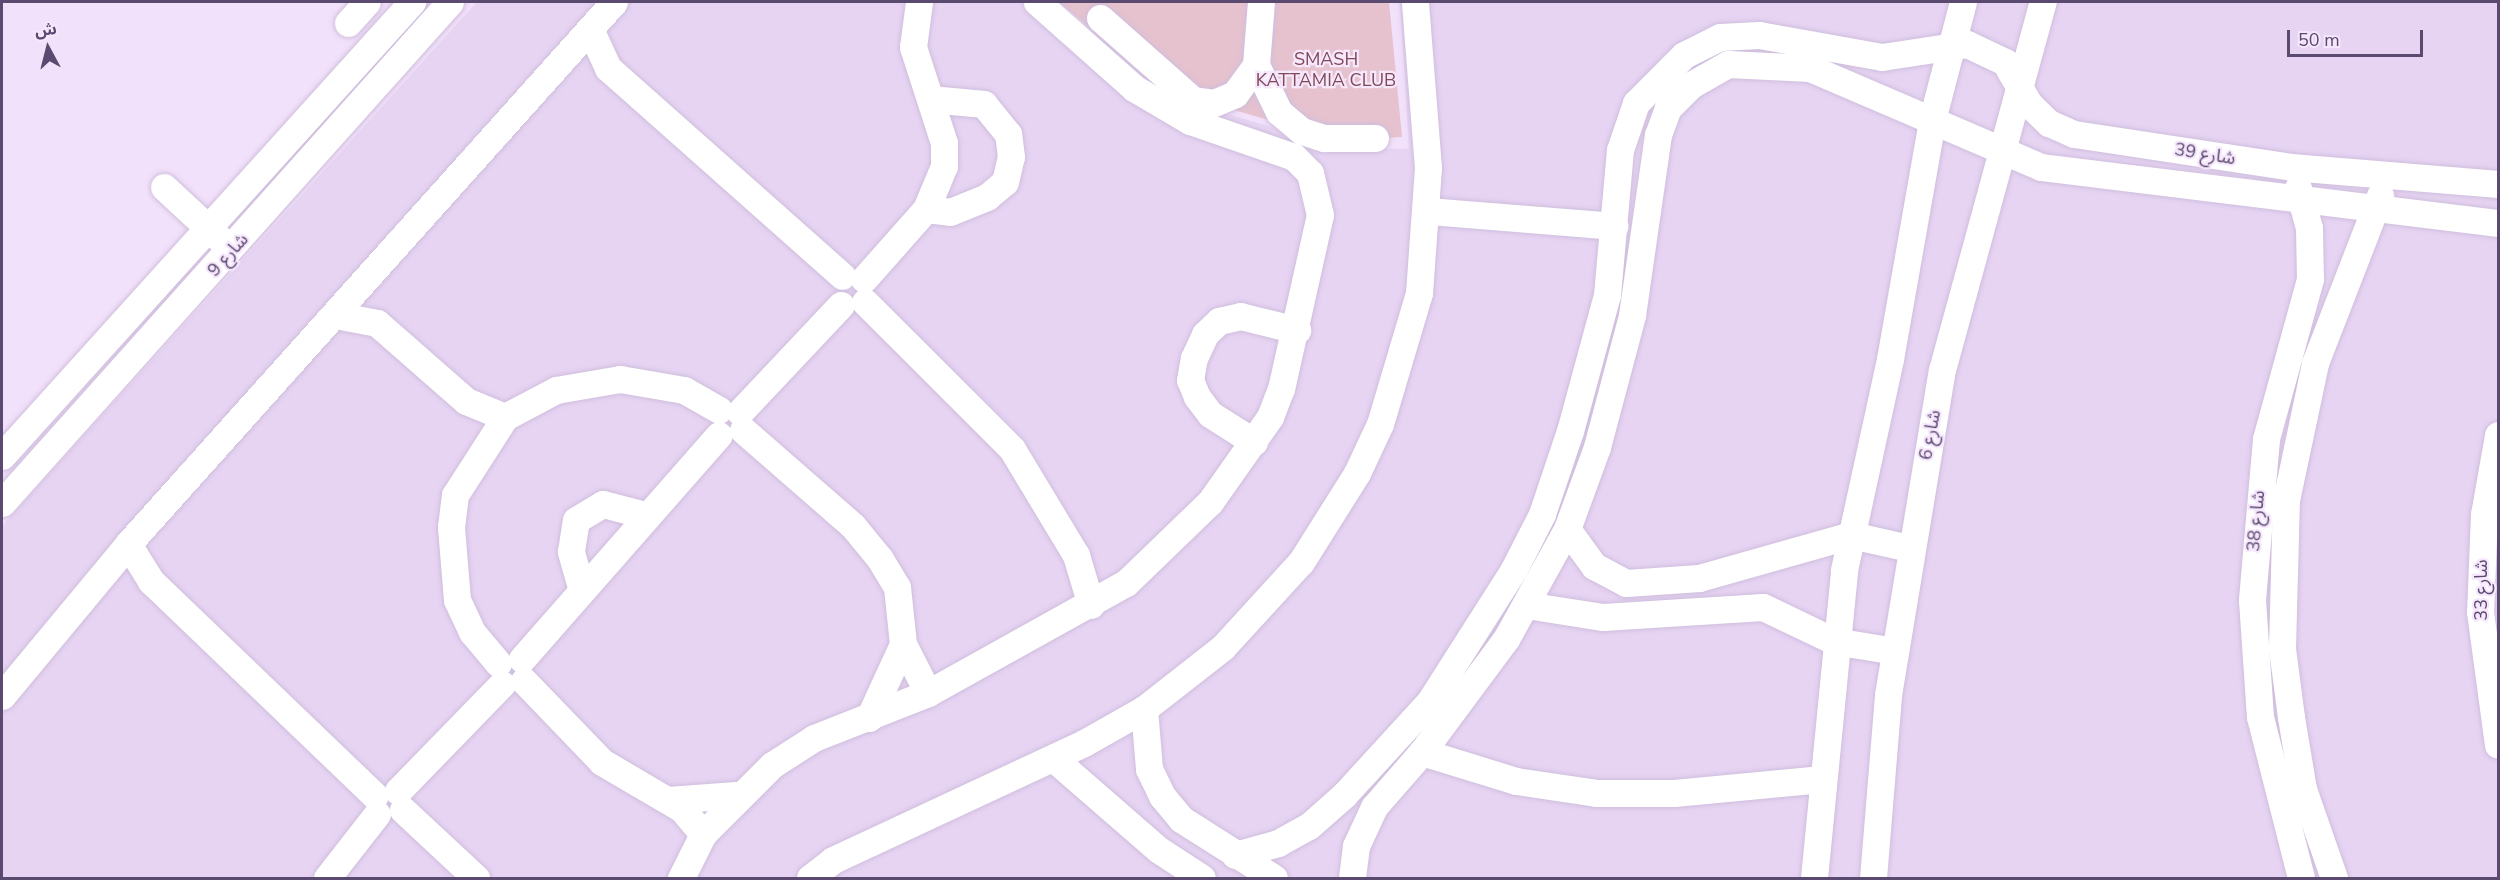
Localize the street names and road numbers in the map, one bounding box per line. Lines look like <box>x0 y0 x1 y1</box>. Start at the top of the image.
street label: شارع 39 <box>2173 139 2237 169</box>
street label: شارع 9 <box>203 229 253 281</box>
street label: شارع 6 <box>1915 408 1945 462</box>
street label: شارع 38 <box>2243 490 2269 552</box>
street label: شارع 33 <box>2470 559 2492 621</box>

